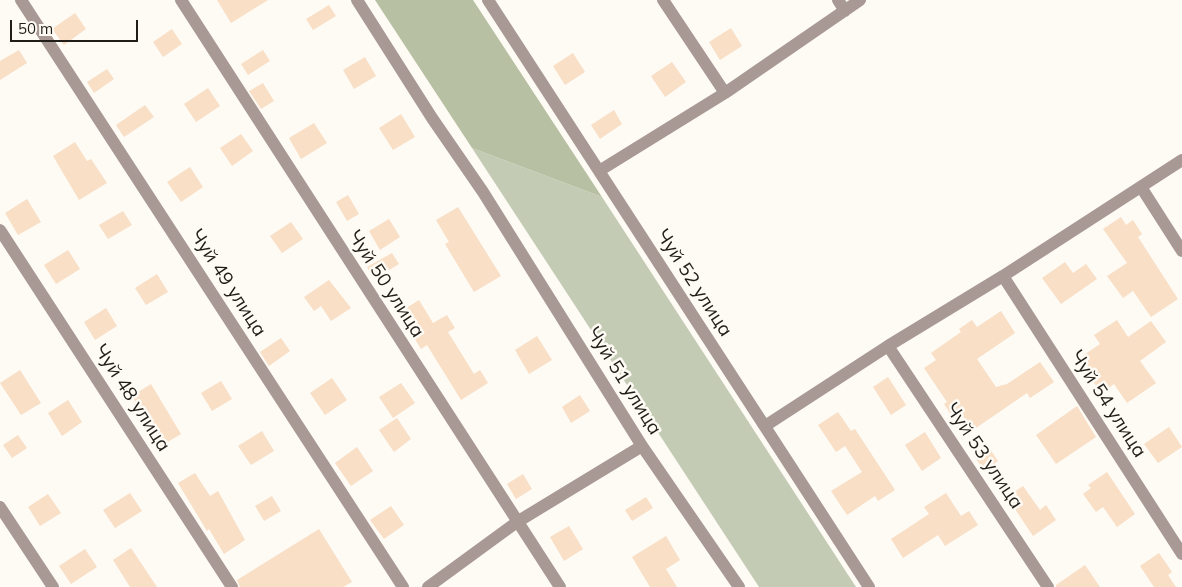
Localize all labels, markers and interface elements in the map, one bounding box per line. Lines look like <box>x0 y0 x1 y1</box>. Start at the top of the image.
scale bar <box>12 10 140 42</box>
text: 50 m <box>18 19 53 38</box>
street label: Чуй 49 улица <box>185 225 271 341</box>
street label: Чуй 52 улица <box>651 225 737 341</box>
street label: Чуй 50 улица <box>343 226 429 342</box>
street label: Чуй 51 улица <box>582 323 666 439</box>
street label: Чуй 48 улица <box>89 340 175 456</box>
street label: Чуй 54 улица <box>1065 346 1151 462</box>
street label: Чуй 53 улица <box>940 399 1028 513</box>

